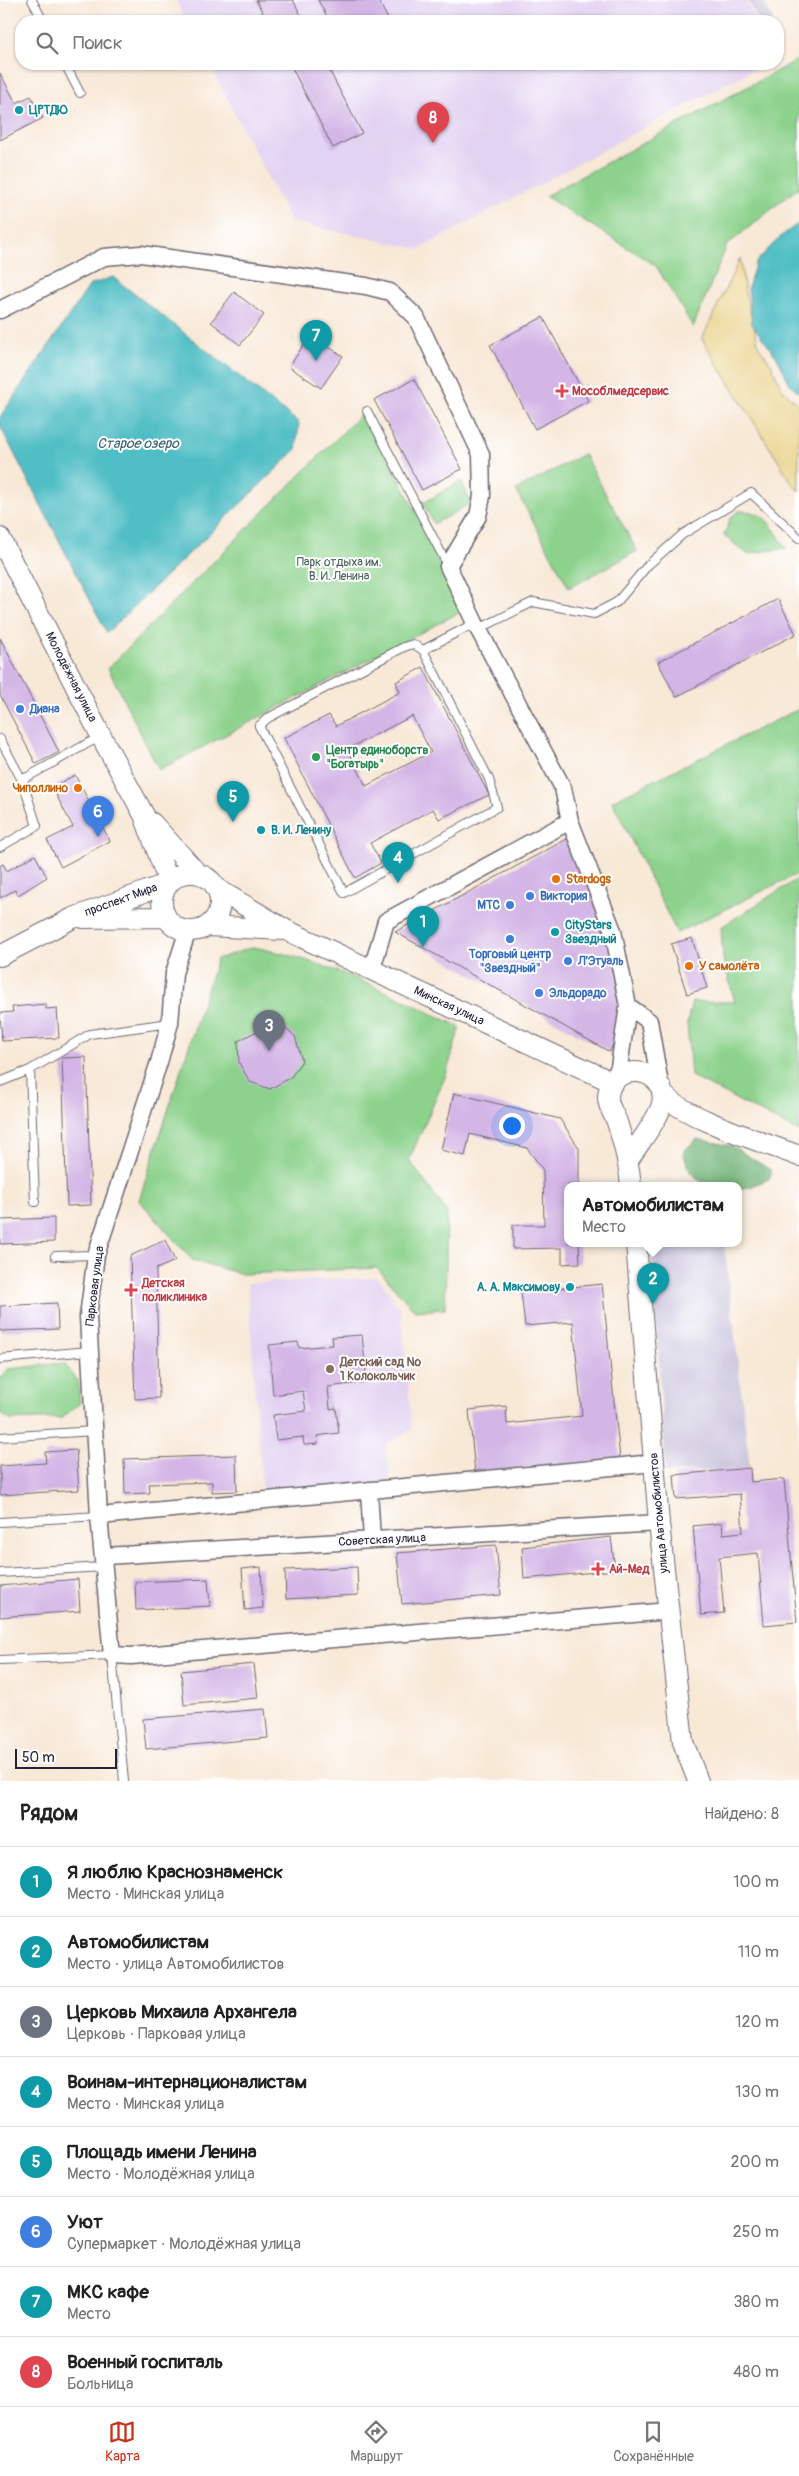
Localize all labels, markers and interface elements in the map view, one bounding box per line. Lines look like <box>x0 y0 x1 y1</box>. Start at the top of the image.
search box <box>15 15 784 70</box>
icon: search <box>33 29 61 57</box>
text: Поиск <box>73 31 123 55</box>
pin: 8 <box>417 102 449 143</box>
place label: ЦРТДЮ <box>29 103 68 118</box>
marker: ЦРТДЮ <box>13 104 25 116</box>
pin: 7 <box>300 320 332 361</box>
place label: Мособлмедсервис <box>572 384 669 399</box>
marker: Мособлмедсервис <box>556 385 568 397</box>
water label: Старое озеро <box>97 435 180 452</box>
park label: Парк отдыха им. В. И. Ленина <box>297 555 381 584</box>
street label: Молодёжная улица <box>42 630 100 725</box>
place label: Диана <box>29 702 60 717</box>
marker: Диана <box>14 703 26 715</box>
place label: Центр единоборств "Богатырь" <box>326 743 428 772</box>
marker: Центр единоборств "Богатырь" <box>310 751 322 763</box>
place label: Чиполлино <box>13 781 69 796</box>
pin: 5 <box>217 781 249 822</box>
marker: Чиполлино <box>72 782 84 794</box>
pin: 6 <box>82 796 114 837</box>
place label: В. И. Ленину <box>271 823 332 838</box>
marker: В. И. Ленину <box>255 824 267 836</box>
pin: 4 <box>382 842 414 883</box>
place label: Stardogs <box>566 872 612 887</box>
marker: Stardogs <box>550 873 562 885</box>
street label: проспект Мира <box>83 880 160 920</box>
place label: Виктория <box>540 889 588 904</box>
marker: Виктория <box>524 890 536 902</box>
place label: МТС <box>477 898 501 913</box>
marker: МТС <box>504 899 516 911</box>
pin: 1 <box>407 906 439 947</box>
place label: CityStars Звездный <box>565 918 617 947</box>
marker: CityStars Звездный <box>549 926 561 938</box>
marker: Торговый центр "Звездный" <box>504 933 516 945</box>
place label: Торговый центр "Звездный" <box>468 947 552 976</box>
place label: Л’Этуаль <box>577 954 624 969</box>
marker: Л’Этуаль <box>562 955 574 967</box>
place label: У самолёта <box>699 959 760 974</box>
marker: У самолёта <box>683 960 695 972</box>
street label: Минская улица <box>411 983 487 1029</box>
place label: Эльдорадо <box>549 986 607 1001</box>
marker: Эльдорадо <box>533 987 545 999</box>
pin: 3 <box>253 1010 285 1051</box>
your location <box>499 1113 525 1139</box>
popup <box>564 1182 742 1247</box>
text: Автомобилистам <box>582 1193 724 1217</box>
text: Место <box>582 1217 626 1237</box>
street label: Парковая улица <box>83 1245 107 1327</box>
pin: 2 <box>637 1263 669 1304</box>
place label: Детская поликлиника <box>141 1276 208 1305</box>
place label: А. А. Максимову <box>477 1280 561 1295</box>
marker: А. А. Максимову <box>564 1281 576 1293</box>
marker: Детская поликлиника <box>124 1283 138 1297</box>
place label: Детский сад № 1 Колокольчик <box>339 1355 422 1384</box>
marker: Детский сад № 1 Колокольчик <box>324 1363 336 1375</box>
street label: улица Автомобилистов <box>646 1452 672 1575</box>
street label: Советская улица <box>338 1530 427 1550</box>
marker: Ай-Мед <box>591 1562 605 1576</box>
place label: Ай-Мед <box>609 1562 650 1577</box>
scale bar <box>15 1746 118 1769</box>
text: 50 m <box>22 1749 55 1766</box>
text: Рядом <box>20 1800 78 1827</box>
text: Найдено: 8 <box>704 1804 779 1824</box>
text: Я люблю Краснознаменск <box>67 1860 283 1884</box>
text: 1 <box>33 1872 39 1892</box>
text: 100 m <box>733 1872 779 1892</box>
text: Место · Минская улица <box>67 1884 224 1904</box>
text: Автомобилистам <box>67 1930 209 1954</box>
text: 2 <box>32 1942 40 1962</box>
text: 110 m <box>738 1942 779 1962</box>
text: Место · улица Автомобилистов <box>67 1954 284 1974</box>
text: Церковь Михаила Архангела <box>67 2000 297 2024</box>
text: 3 <box>32 2012 40 2032</box>
text: 120 m <box>735 2012 779 2032</box>
text: Церковь · Парковая улица <box>67 2024 246 2044</box>
text: Воинам-интернационалистам <box>67 2070 307 2094</box>
text: 4 <box>31 2082 41 2102</box>
text: 130 m <box>735 2082 779 2102</box>
text: Место · Минская улица <box>67 2094 224 2114</box>
text: Площадь имени Ленина <box>67 2140 256 2164</box>
text: 5 <box>32 2152 40 2172</box>
text: 200 m <box>731 2152 779 2172</box>
text: Место · Молодёжная улица <box>67 2164 255 2184</box>
text: Уют <box>67 2210 103 2234</box>
text: 6 <box>31 2222 41 2242</box>
text: 250 m <box>733 2222 779 2242</box>
text: Супермаркет · Молодёжная улица <box>67 2234 301 2254</box>
text: МКС кафе <box>67 2280 149 2304</box>
text: 7 <box>32 2292 40 2312</box>
text: 380 m <box>733 2292 779 2312</box>
text: Место <box>67 2304 111 2324</box>
text: Военный госпиталь <box>67 2350 223 2374</box>
text: 8 <box>32 2362 40 2382</box>
text: 480 m <box>733 2362 779 2382</box>
text: Больница <box>67 2374 134 2394</box>
tab: Карта <box>105 2418 140 2465</box>
tab: Маршрут <box>350 2418 403 2465</box>
tab: Сохранённые <box>613 2418 694 2465</box>

